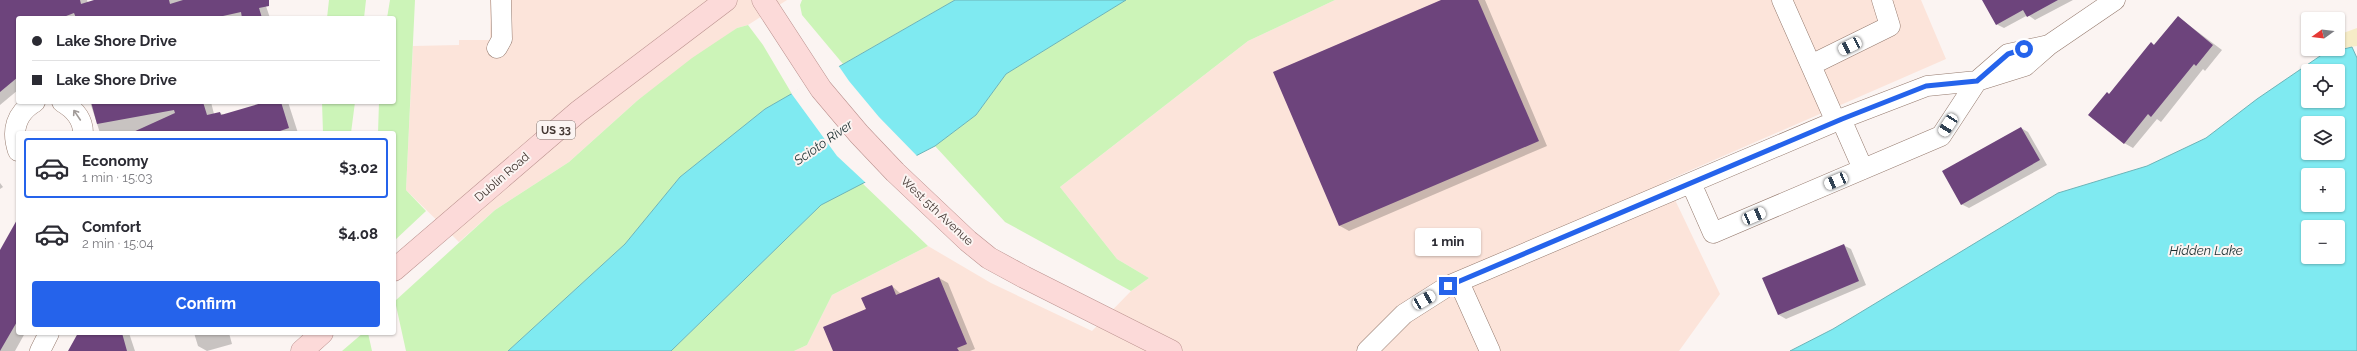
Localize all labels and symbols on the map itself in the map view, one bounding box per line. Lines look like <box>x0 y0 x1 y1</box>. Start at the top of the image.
north arrow <box>2301 12 2345 56</box>
car <box>1837 35 1863 57</box>
route start <box>2015 40 2033 58</box>
one-way arrow <box>72 109 80 121</box>
car <box>1936 112 1960 138</box>
water label: Scioto River <box>790 117 856 169</box>
road number: US 33 <box>537 121 575 139</box>
street label: Dublin Road <box>472 149 532 205</box>
car <box>1823 171 1849 191</box>
street label: West 5th Avenue <box>898 174 976 248</box>
car <box>1741 206 1767 226</box>
callout: 1 min <box>1415 228 1481 256</box>
water label: Hidden Lake <box>2169 243 2243 258</box>
route end <box>1439 277 1457 295</box>
car <box>1411 289 1437 311</box>

